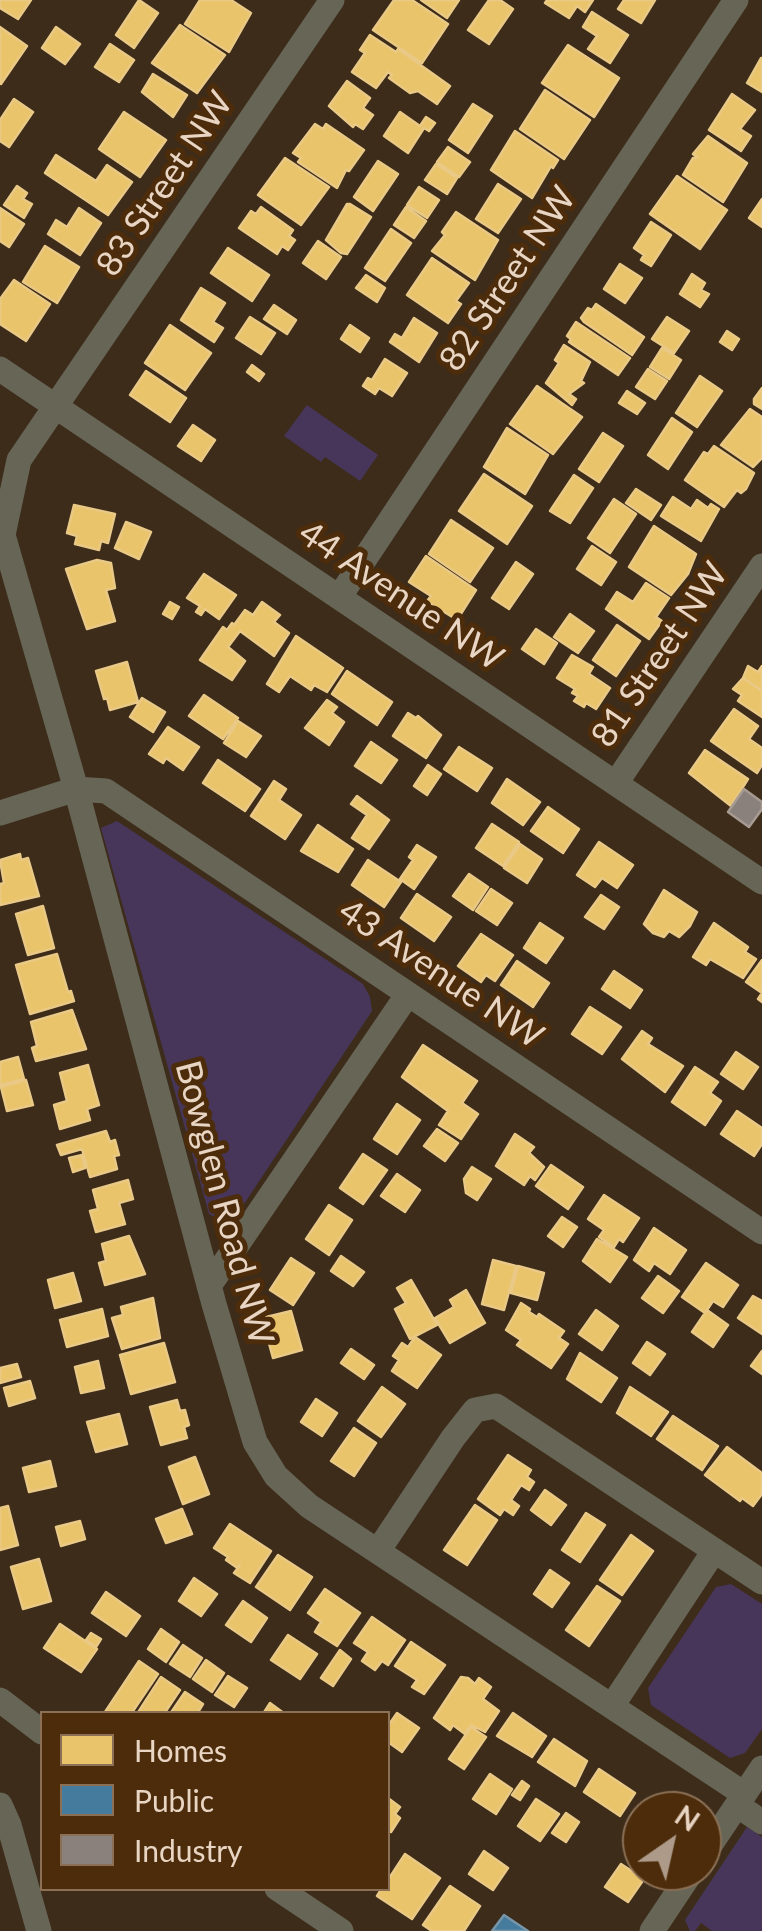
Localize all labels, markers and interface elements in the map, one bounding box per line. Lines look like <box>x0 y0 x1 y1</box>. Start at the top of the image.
street label: 83 Street NW <box>88 84 242 284</box>
street label: 82 Street NW <box>431 179 585 379</box>
street label: 44 Avenue NW <box>291 512 511 680</box>
street label: 81 Street NW <box>583 555 737 755</box>
street label: 43 Avenue NW <box>331 890 551 1058</box>
street label: Bowglen Road NW <box>166 1056 282 1350</box>
legend <box>40 1711 390 1891</box>
text: Homes <box>134 1732 227 1768</box>
text: Public <box>134 1782 214 1818</box>
north arrow <box>622 1791 722 1891</box>
text: N <box>669 1798 706 1838</box>
text: Industry <box>134 1832 243 1868</box>

